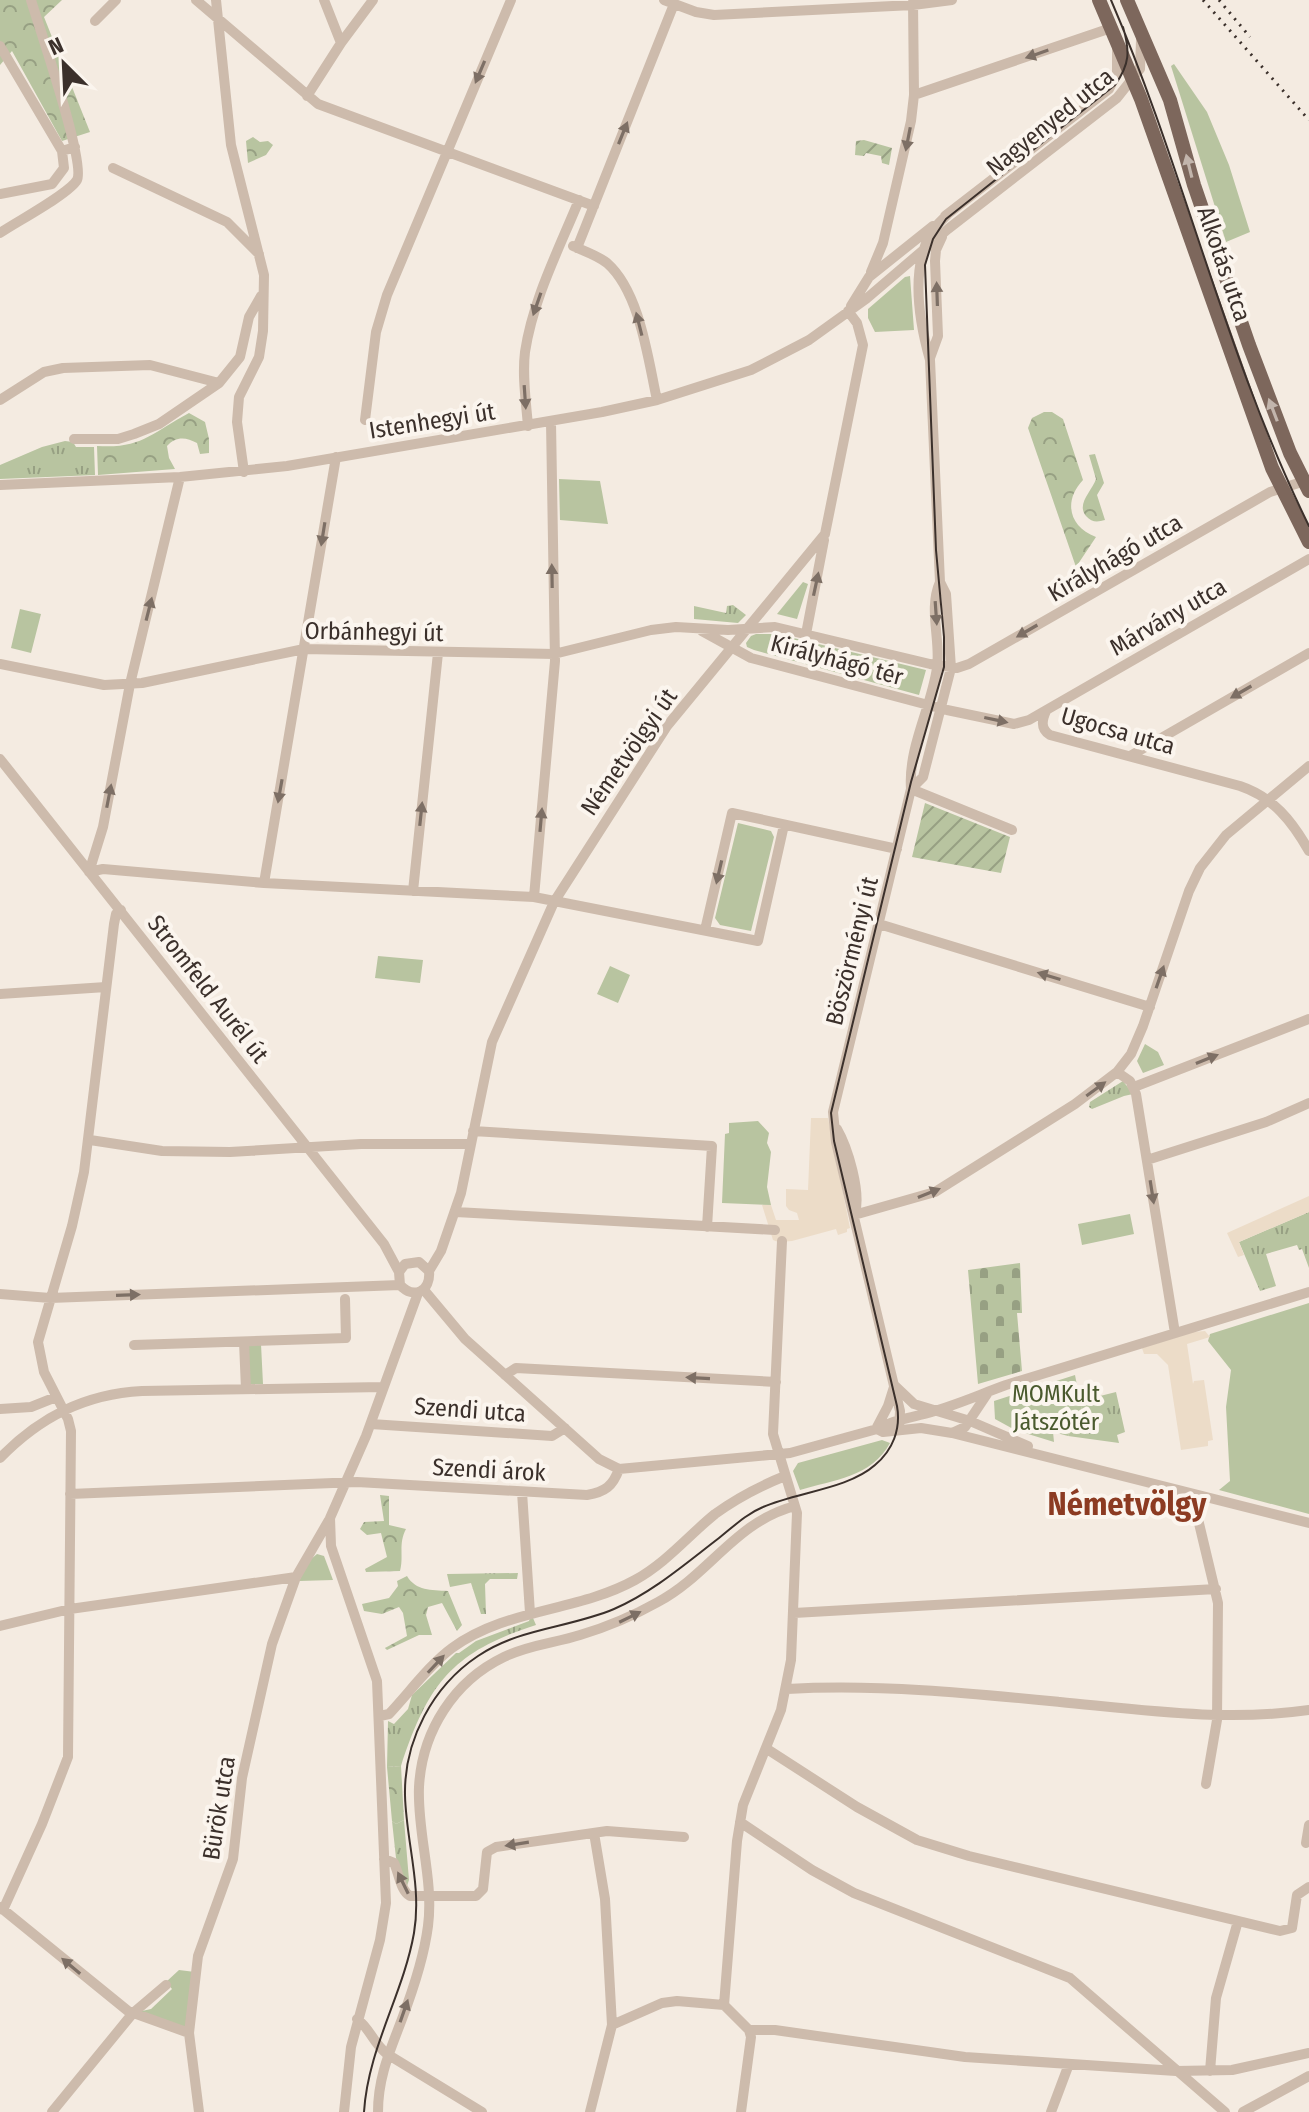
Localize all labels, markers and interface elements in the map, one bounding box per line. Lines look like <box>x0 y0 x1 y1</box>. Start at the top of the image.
north arrow <box>24 24 104 104</box>
text: N <box>45 31 68 61</box>
one-way arrow <box>1025 48 1049 60</box>
one-way arrow <box>474 60 487 84</box>
street label: Nagyenyed utca <box>981 62 1119 182</box>
one-way arrow <box>617 121 630 145</box>
one-way arrow <box>901 127 913 152</box>
one-way arrow <box>1182 153 1194 178</box>
street label: Alkotás utca <box>1191 203 1257 325</box>
one-way arrow <box>930 281 943 306</box>
one-way arrow <box>531 292 543 316</box>
one-way arrow <box>632 311 644 336</box>
one-way arrow <box>519 385 532 410</box>
street label: Istenhegyi út <box>367 397 497 445</box>
one-way arrow <box>1267 398 1280 422</box>
street label: Királyhágó utca <box>1043 508 1187 608</box>
one-way arrow <box>316 522 329 547</box>
one-way arrow <box>546 563 559 588</box>
one-way arrow <box>810 571 823 596</box>
street label: Márvány utca <box>1105 572 1231 662</box>
one-way arrow <box>143 596 155 621</box>
one-way arrow <box>930 601 943 626</box>
street label: Orbánhegyi út <box>304 617 444 647</box>
one-way arrow <box>1016 624 1038 638</box>
street label: Királyhágó tér <box>768 629 907 691</box>
street label: Németvölgyi út <box>575 683 683 821</box>
one-way arrow <box>1230 685 1253 699</box>
street label: Ugocsa utca <box>1058 701 1178 761</box>
one-way arrow <box>983 714 1008 727</box>
one-way arrow <box>273 778 285 803</box>
one-way arrow <box>103 783 115 808</box>
one-way arrow <box>415 801 428 826</box>
one-way arrow <box>534 807 547 832</box>
one-way arrow <box>712 860 725 885</box>
street label: Böszörményi út <box>820 874 884 1028</box>
street label: Stromfeld Aurél út <box>142 910 274 1068</box>
one-way arrow <box>1155 965 1167 989</box>
one-way arrow <box>1036 969 1060 982</box>
one-way arrow <box>1195 1053 1219 1066</box>
one-way arrow <box>1086 1082 1107 1097</box>
one-way arrow <box>1146 1179 1159 1204</box>
one-way arrow <box>917 1186 941 1199</box>
one-way arrow <box>116 1289 141 1302</box>
one-way arrow <box>685 1371 710 1384</box>
park label: MOMKult Játszótér <box>1012 1380 1100 1436</box>
street label: Szendi utca <box>413 1392 527 1428</box>
street label: Szendi árok <box>432 1453 547 1487</box>
district label: Németvölgy <box>1048 1485 1207 1523</box>
one-way arrow <box>618 1610 641 1623</box>
one-way arrow <box>426 1655 444 1674</box>
street label: Bürök utca <box>197 1754 241 1862</box>
one-way arrow <box>504 1838 529 1851</box>
one-way arrow <box>396 1871 410 1894</box>
one-way arrow <box>62 1958 82 1975</box>
one-way arrow <box>399 1998 411 2022</box>

